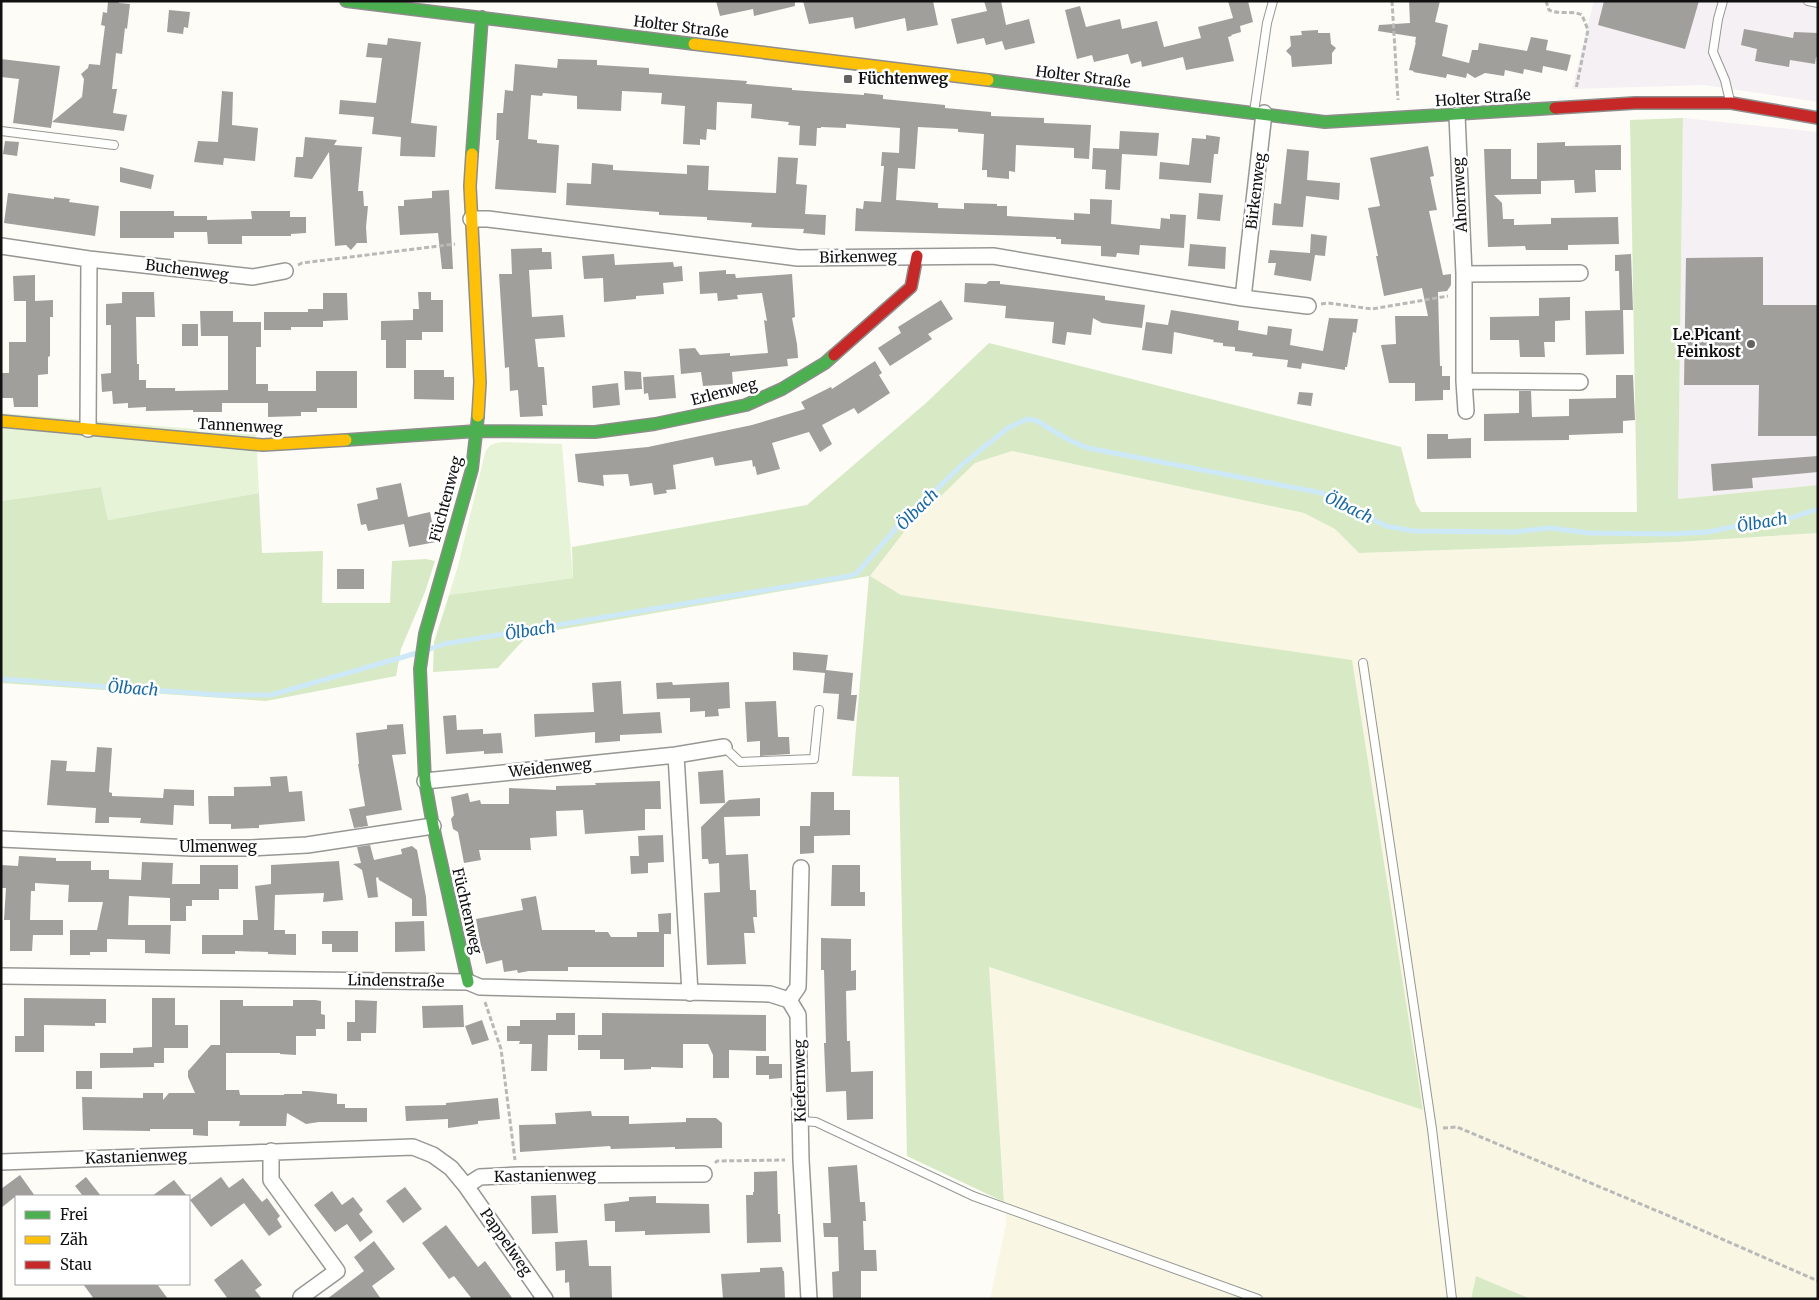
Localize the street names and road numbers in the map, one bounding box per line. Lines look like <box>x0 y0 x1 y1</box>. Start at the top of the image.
street label: Holter Straße <box>632 11 730 42</box>
street label: Holter Straße <box>1034 61 1132 92</box>
street label: Holter Straße <box>1435 85 1532 110</box>
street label: Birkenweg <box>1241 151 1270 231</box>
street label: Ahornweg <box>1448 157 1471 234</box>
street label: Birkenweg <box>819 246 897 267</box>
street label: Buchenweg <box>144 255 230 284</box>
street label: Erlenweg <box>689 374 759 409</box>
street label: Tannenweg <box>197 414 283 437</box>
street label: Füchtenweg <box>425 454 466 544</box>
street label: Weidenweg <box>507 754 592 781</box>
street label: Ulmenweg <box>179 837 257 856</box>
street label: Füchtenweg <box>448 866 487 956</box>
street label: Lindenstraße <box>348 970 445 991</box>
street label: Kiefernweg <box>789 1039 810 1123</box>
street label: Kastanienweg <box>85 1145 187 1168</box>
street label: Kastanienweg <box>494 1165 596 1186</box>
street label: Pappelweg <box>476 1204 537 1279</box>

